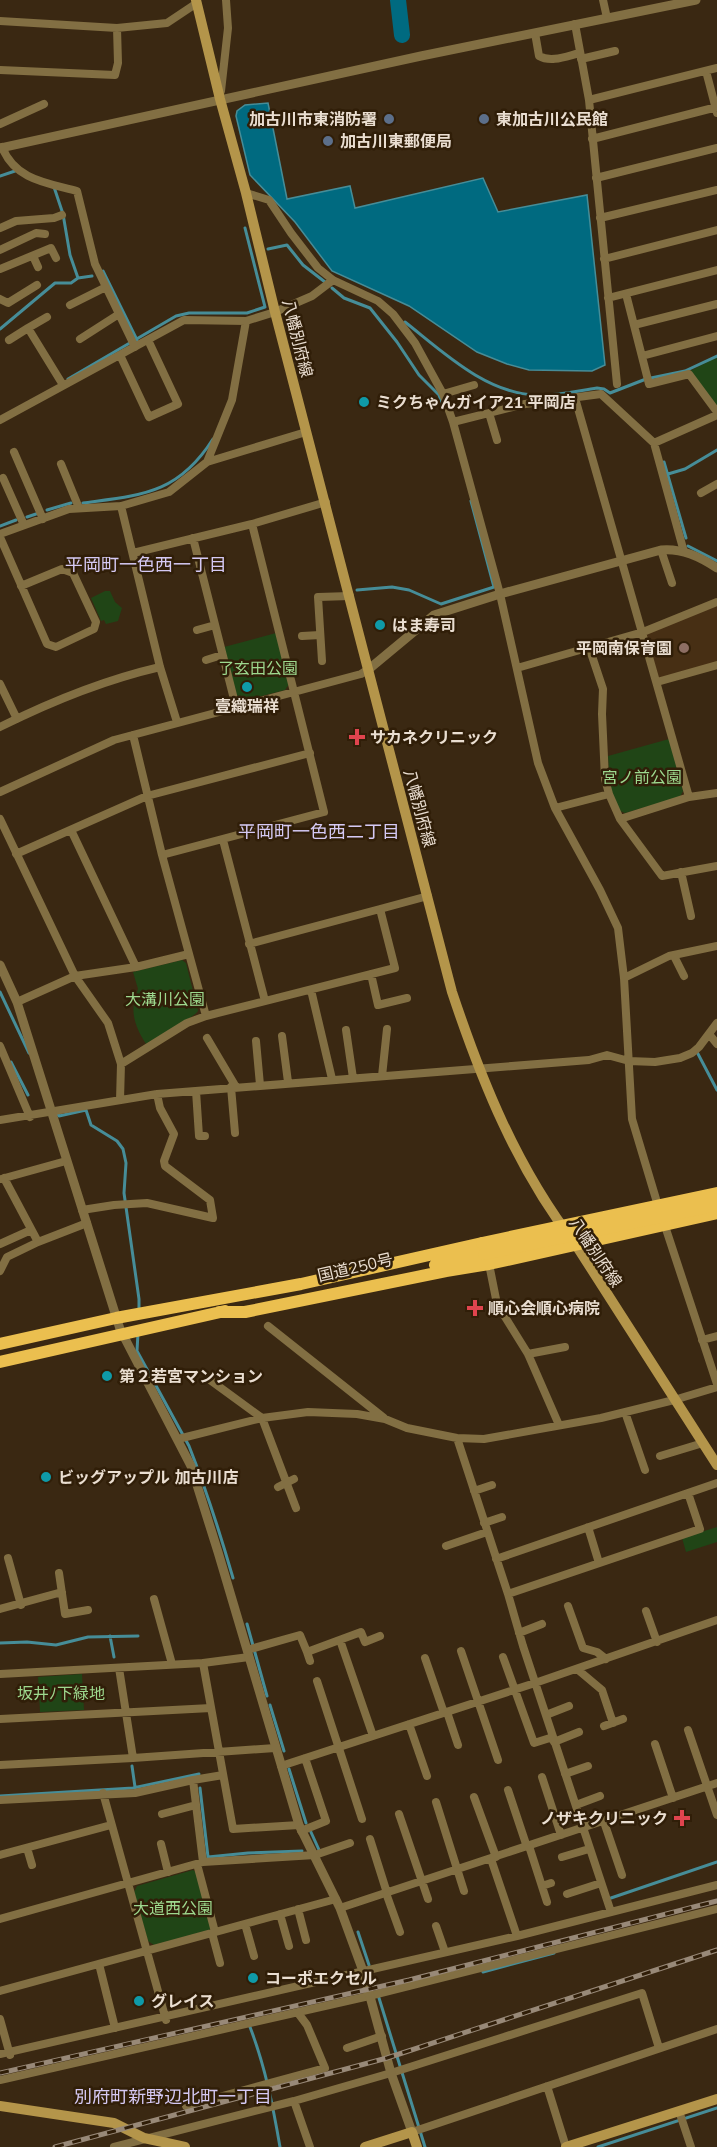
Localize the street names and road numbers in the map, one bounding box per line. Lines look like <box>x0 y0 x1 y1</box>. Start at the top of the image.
street label: 八幡別府線 <box>279 297 317 379</box>
street label: 八幡別府線 <box>400 767 440 849</box>
street label: 八幡別府線 <box>565 1213 627 1291</box>
street label: 国道250号 <box>315 1249 395 1285</box>

